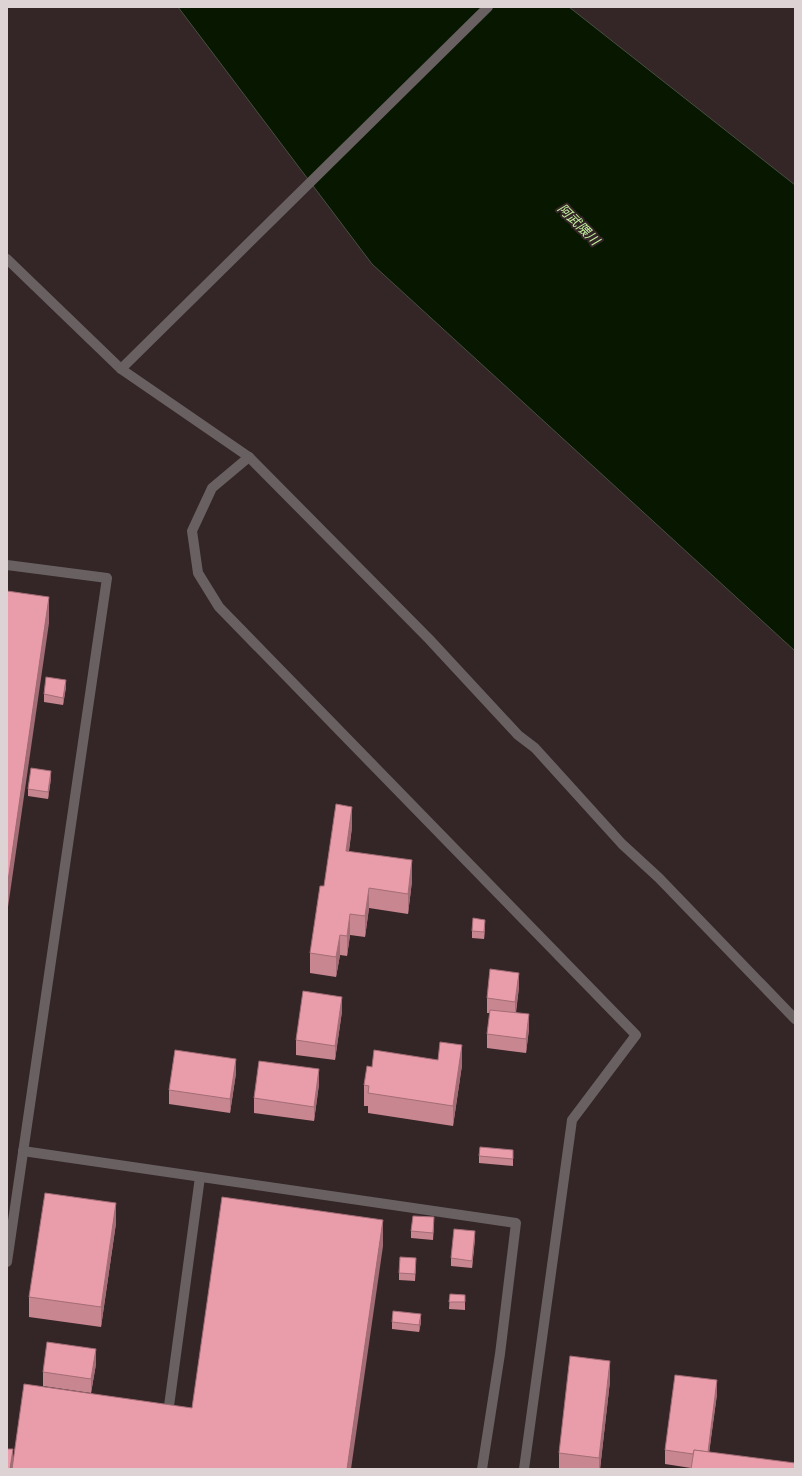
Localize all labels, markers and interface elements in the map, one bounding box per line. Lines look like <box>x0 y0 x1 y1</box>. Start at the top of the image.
water label: 阿武隈川 <box>555 201 604 249</box>

